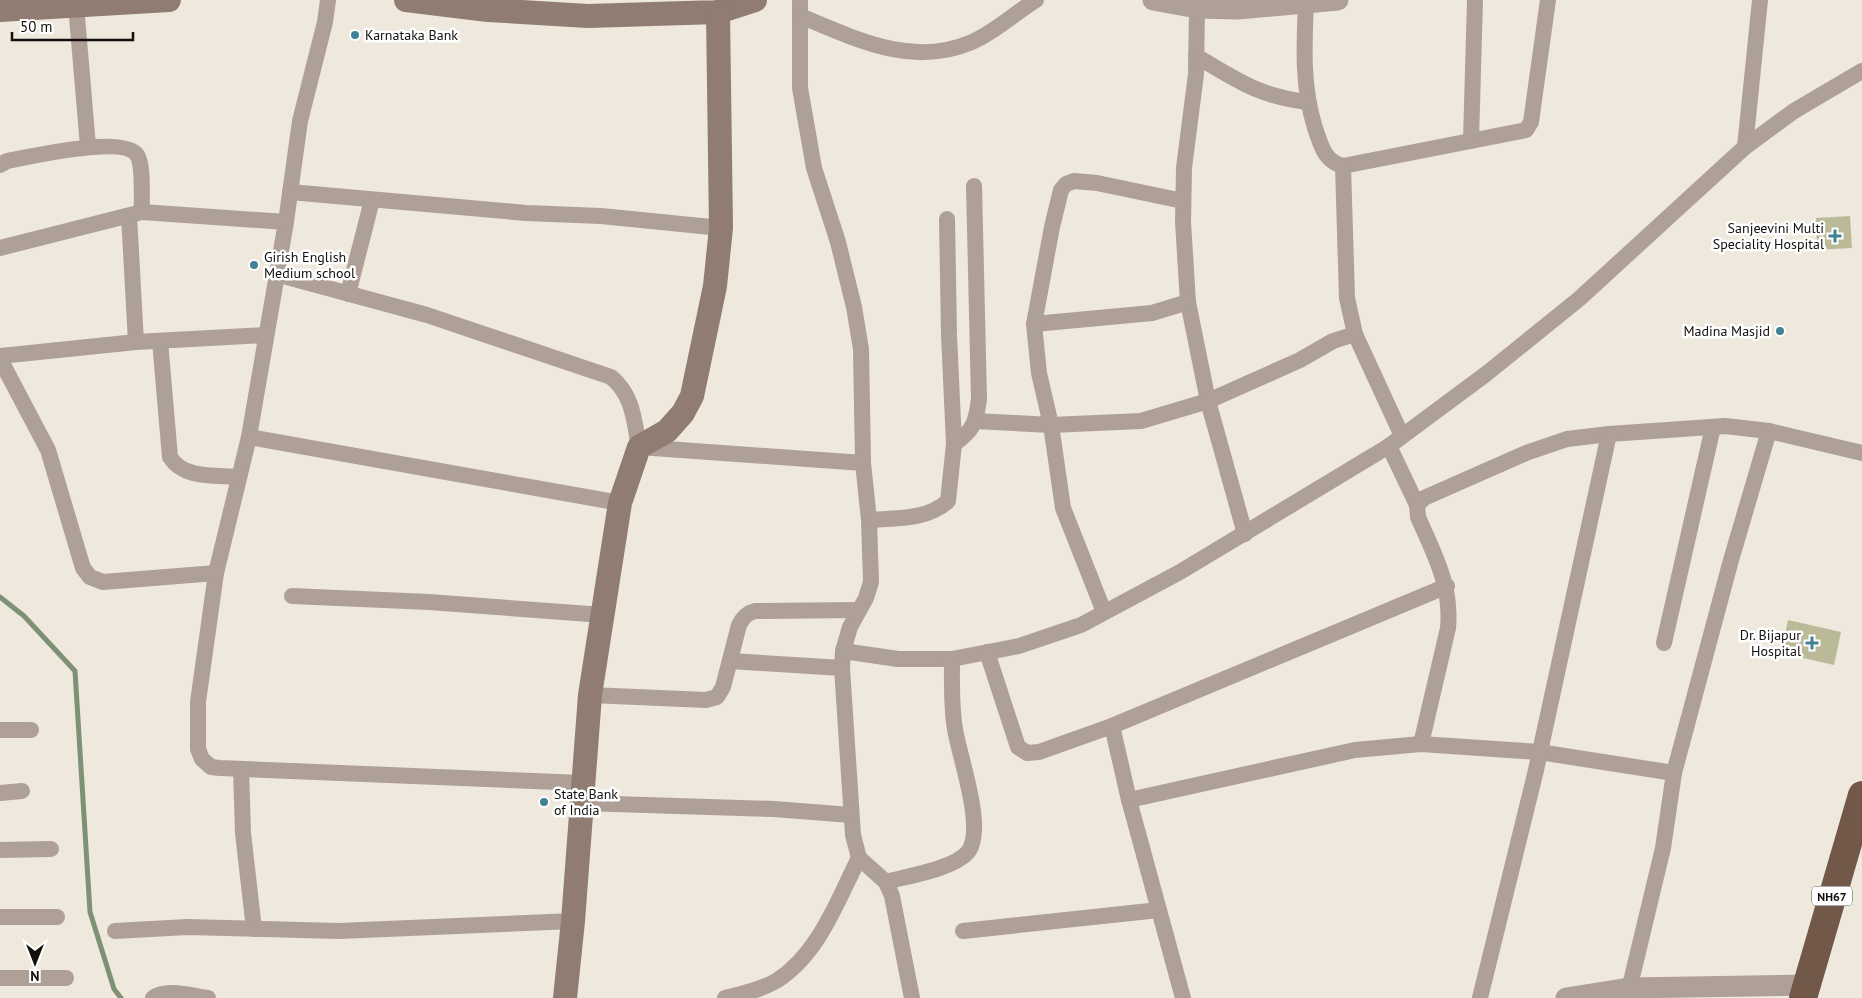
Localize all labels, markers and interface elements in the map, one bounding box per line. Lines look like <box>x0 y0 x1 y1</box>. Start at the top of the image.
scale bar <box>12 10 134 42</box>
text: 50 m <box>20 17 53 36</box>
place label: Karnataka Bank <box>365 26 458 44</box>
marker: Karnataka Bank <box>349 29 361 41</box>
place label: Sanjeevini Multi Speciality Hospital <box>1713 219 1824 253</box>
marker: Sanjeevini Multi Speciality Hospital <box>1828 229 1842 243</box>
place label: Girish English Medium school <box>264 248 355 282</box>
marker: Girish English Medium school <box>248 259 260 271</box>
place label: Madina Masjid <box>1683 322 1770 340</box>
marker: Madina Masjid <box>1774 325 1786 337</box>
place label: Dr. Bijapur Hospital <box>1740 626 1801 660</box>
marker: Dr. Bijapur Hospital <box>1805 636 1819 650</box>
place label: State Bank of India <box>554 785 618 819</box>
marker: State Bank of India <box>538 796 550 808</box>
road number: NH67 <box>1812 886 1852 906</box>
north arrow <box>10 938 60 988</box>
text: N <box>30 967 40 985</box>

